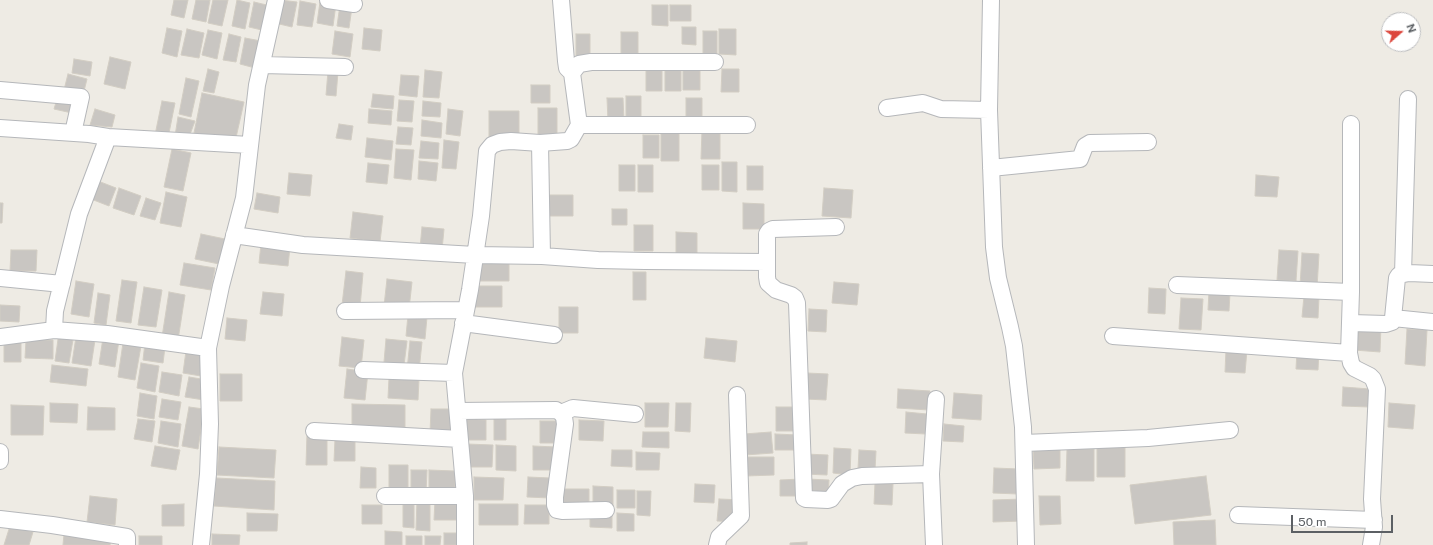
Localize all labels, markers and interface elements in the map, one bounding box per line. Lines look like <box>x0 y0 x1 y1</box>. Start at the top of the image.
north arrow <box>1381 12 1421 52</box>
text: N <box>1404 22 1418 34</box>
scale bar <box>1293 507 1395 533</box>
text: 50 m <box>1298 515 1326 529</box>

